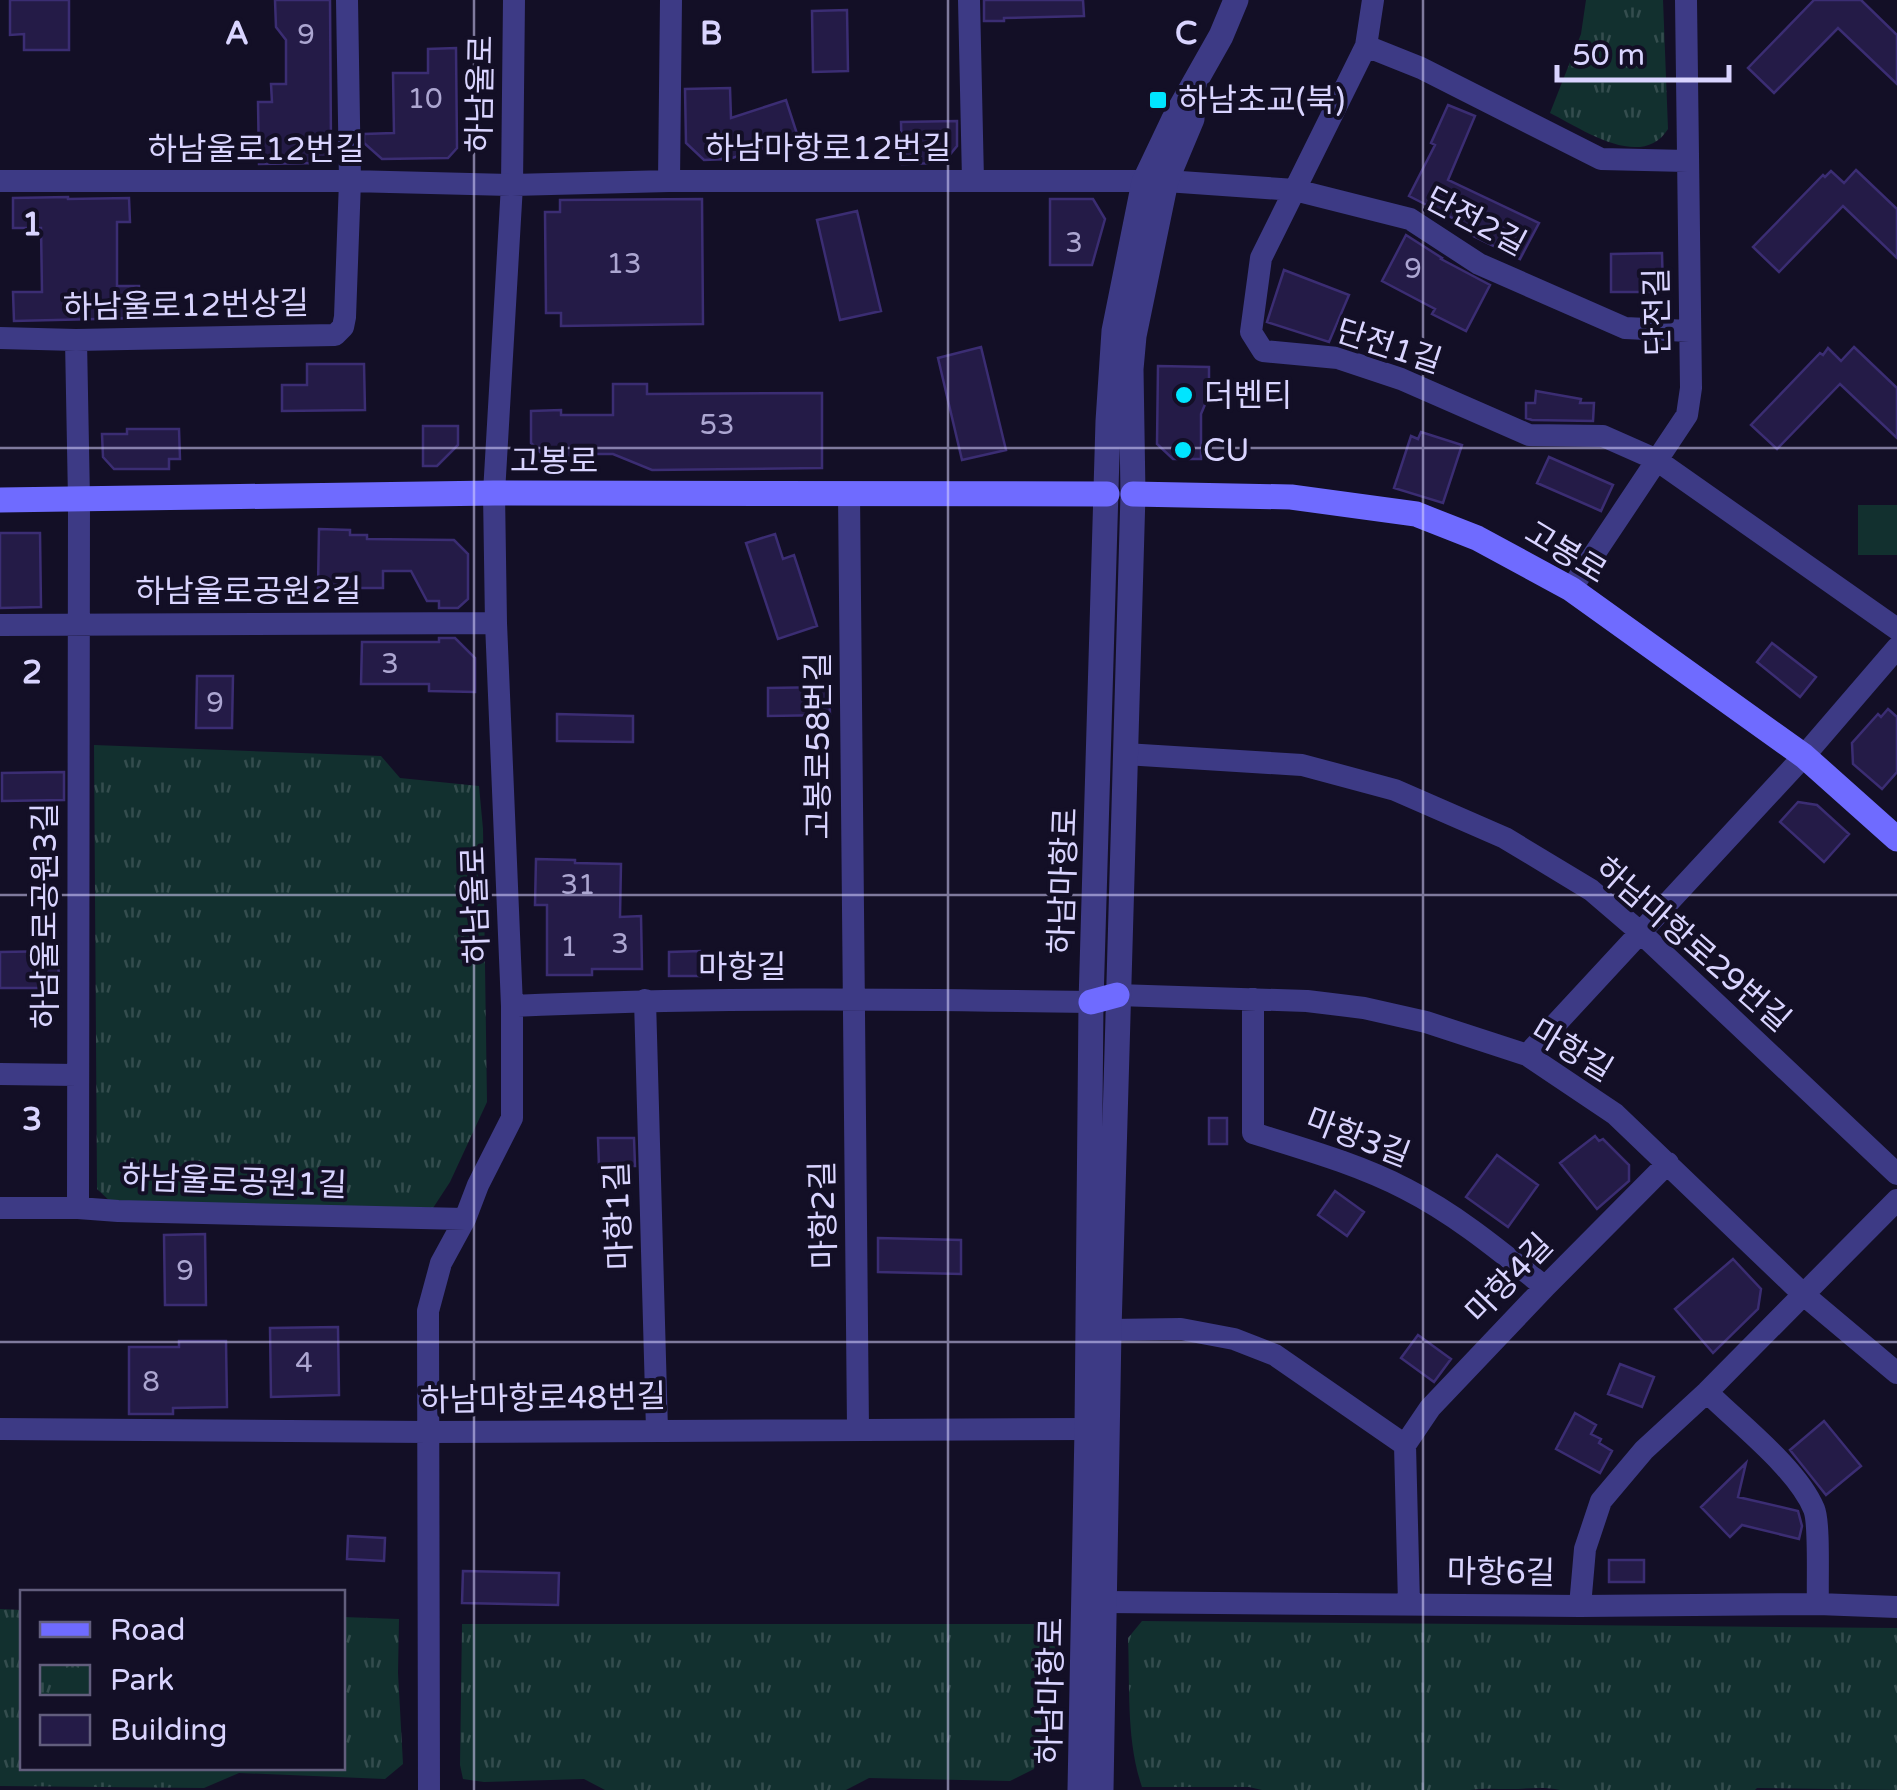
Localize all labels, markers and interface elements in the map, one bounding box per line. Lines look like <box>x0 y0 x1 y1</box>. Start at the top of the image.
text: A <box>225 15 249 53</box>
text: B <box>700 15 722 53</box>
text: C <box>1175 15 1197 53</box>
house number: 9 <box>297 18 315 52</box>
scale bar <box>1557 20 1730 82</box>
street label: 하남울로 <box>461 35 501 153</box>
text: 50 m <box>1572 37 1645 74</box>
house number: 10 <box>407 82 443 116</box>
place label: 하남초교(북) <box>1178 82 1345 120</box>
marker: 하남초교(북) <box>1147 89 1169 111</box>
street label: 하남마항로12번길 <box>705 130 951 168</box>
street label: 하남울로12번길 <box>148 131 364 169</box>
street label: 단전2길 <box>1419 180 1532 264</box>
text: 1 <box>22 206 42 244</box>
house number: 3 <box>1065 226 1083 260</box>
house number: 13 <box>606 247 642 281</box>
house number: 9 <box>1404 252 1422 286</box>
street label: 단전길 <box>1638 267 1678 356</box>
street label: 하남울로12번상길 <box>63 285 309 327</box>
street label: 단전1길 <box>1331 312 1446 382</box>
place label: 더벤티 <box>1204 377 1292 415</box>
marker: 더벤티 <box>1173 384 1195 406</box>
house number: 53 <box>699 408 735 442</box>
place label: CU <box>1203 432 1250 470</box>
marker: CU <box>1172 439 1194 461</box>
street label: 고봉로 <box>510 443 598 481</box>
street label: 고봉로 <box>1518 514 1613 592</box>
street label: 하남울로공원2길 <box>135 573 361 611</box>
house number: 3 <box>381 647 399 681</box>
street label: 고봉로58번길 <box>800 652 838 840</box>
text: 2 <box>22 654 42 692</box>
house number: 9 <box>206 686 224 720</box>
street label: 하남울로공원3길 <box>27 803 65 1029</box>
street label: 하남마항로 <box>1042 807 1086 955</box>
street label: 하남울로 <box>455 845 497 964</box>
street label: 하남마항로29번길 <box>1587 850 1798 1040</box>
house number: 31 <box>560 868 596 902</box>
house number: 3 <box>611 927 629 961</box>
house number: 1 <box>560 930 578 964</box>
street label: 마항길 <box>698 949 786 987</box>
street label: 마항길 <box>1524 1012 1619 1090</box>
text: 3 <box>22 1101 42 1139</box>
street label: 마항3길 <box>1300 1101 1415 1175</box>
street label: 하남울로공원1길 <box>120 1159 348 1205</box>
street label: 마항2길 <box>804 1160 844 1270</box>
street label: 마항1길 <box>598 1161 640 1271</box>
street label: 마항4길 <box>1458 1227 1561 1331</box>
house number: 9 <box>176 1254 194 1288</box>
house number: 4 <box>295 1346 313 1380</box>
house number: 8 <box>142 1365 160 1399</box>
street label: 하남마항로48번길 <box>420 1378 666 1420</box>
street label: 마항6길 <box>1446 1553 1556 1593</box>
legend <box>20 1590 345 1770</box>
text: Road <box>110 1612 185 1649</box>
street label: 하남마항로 <box>1031 1617 1071 1765</box>
text: Park <box>110 1662 174 1699</box>
text: Building <box>110 1712 227 1749</box>

